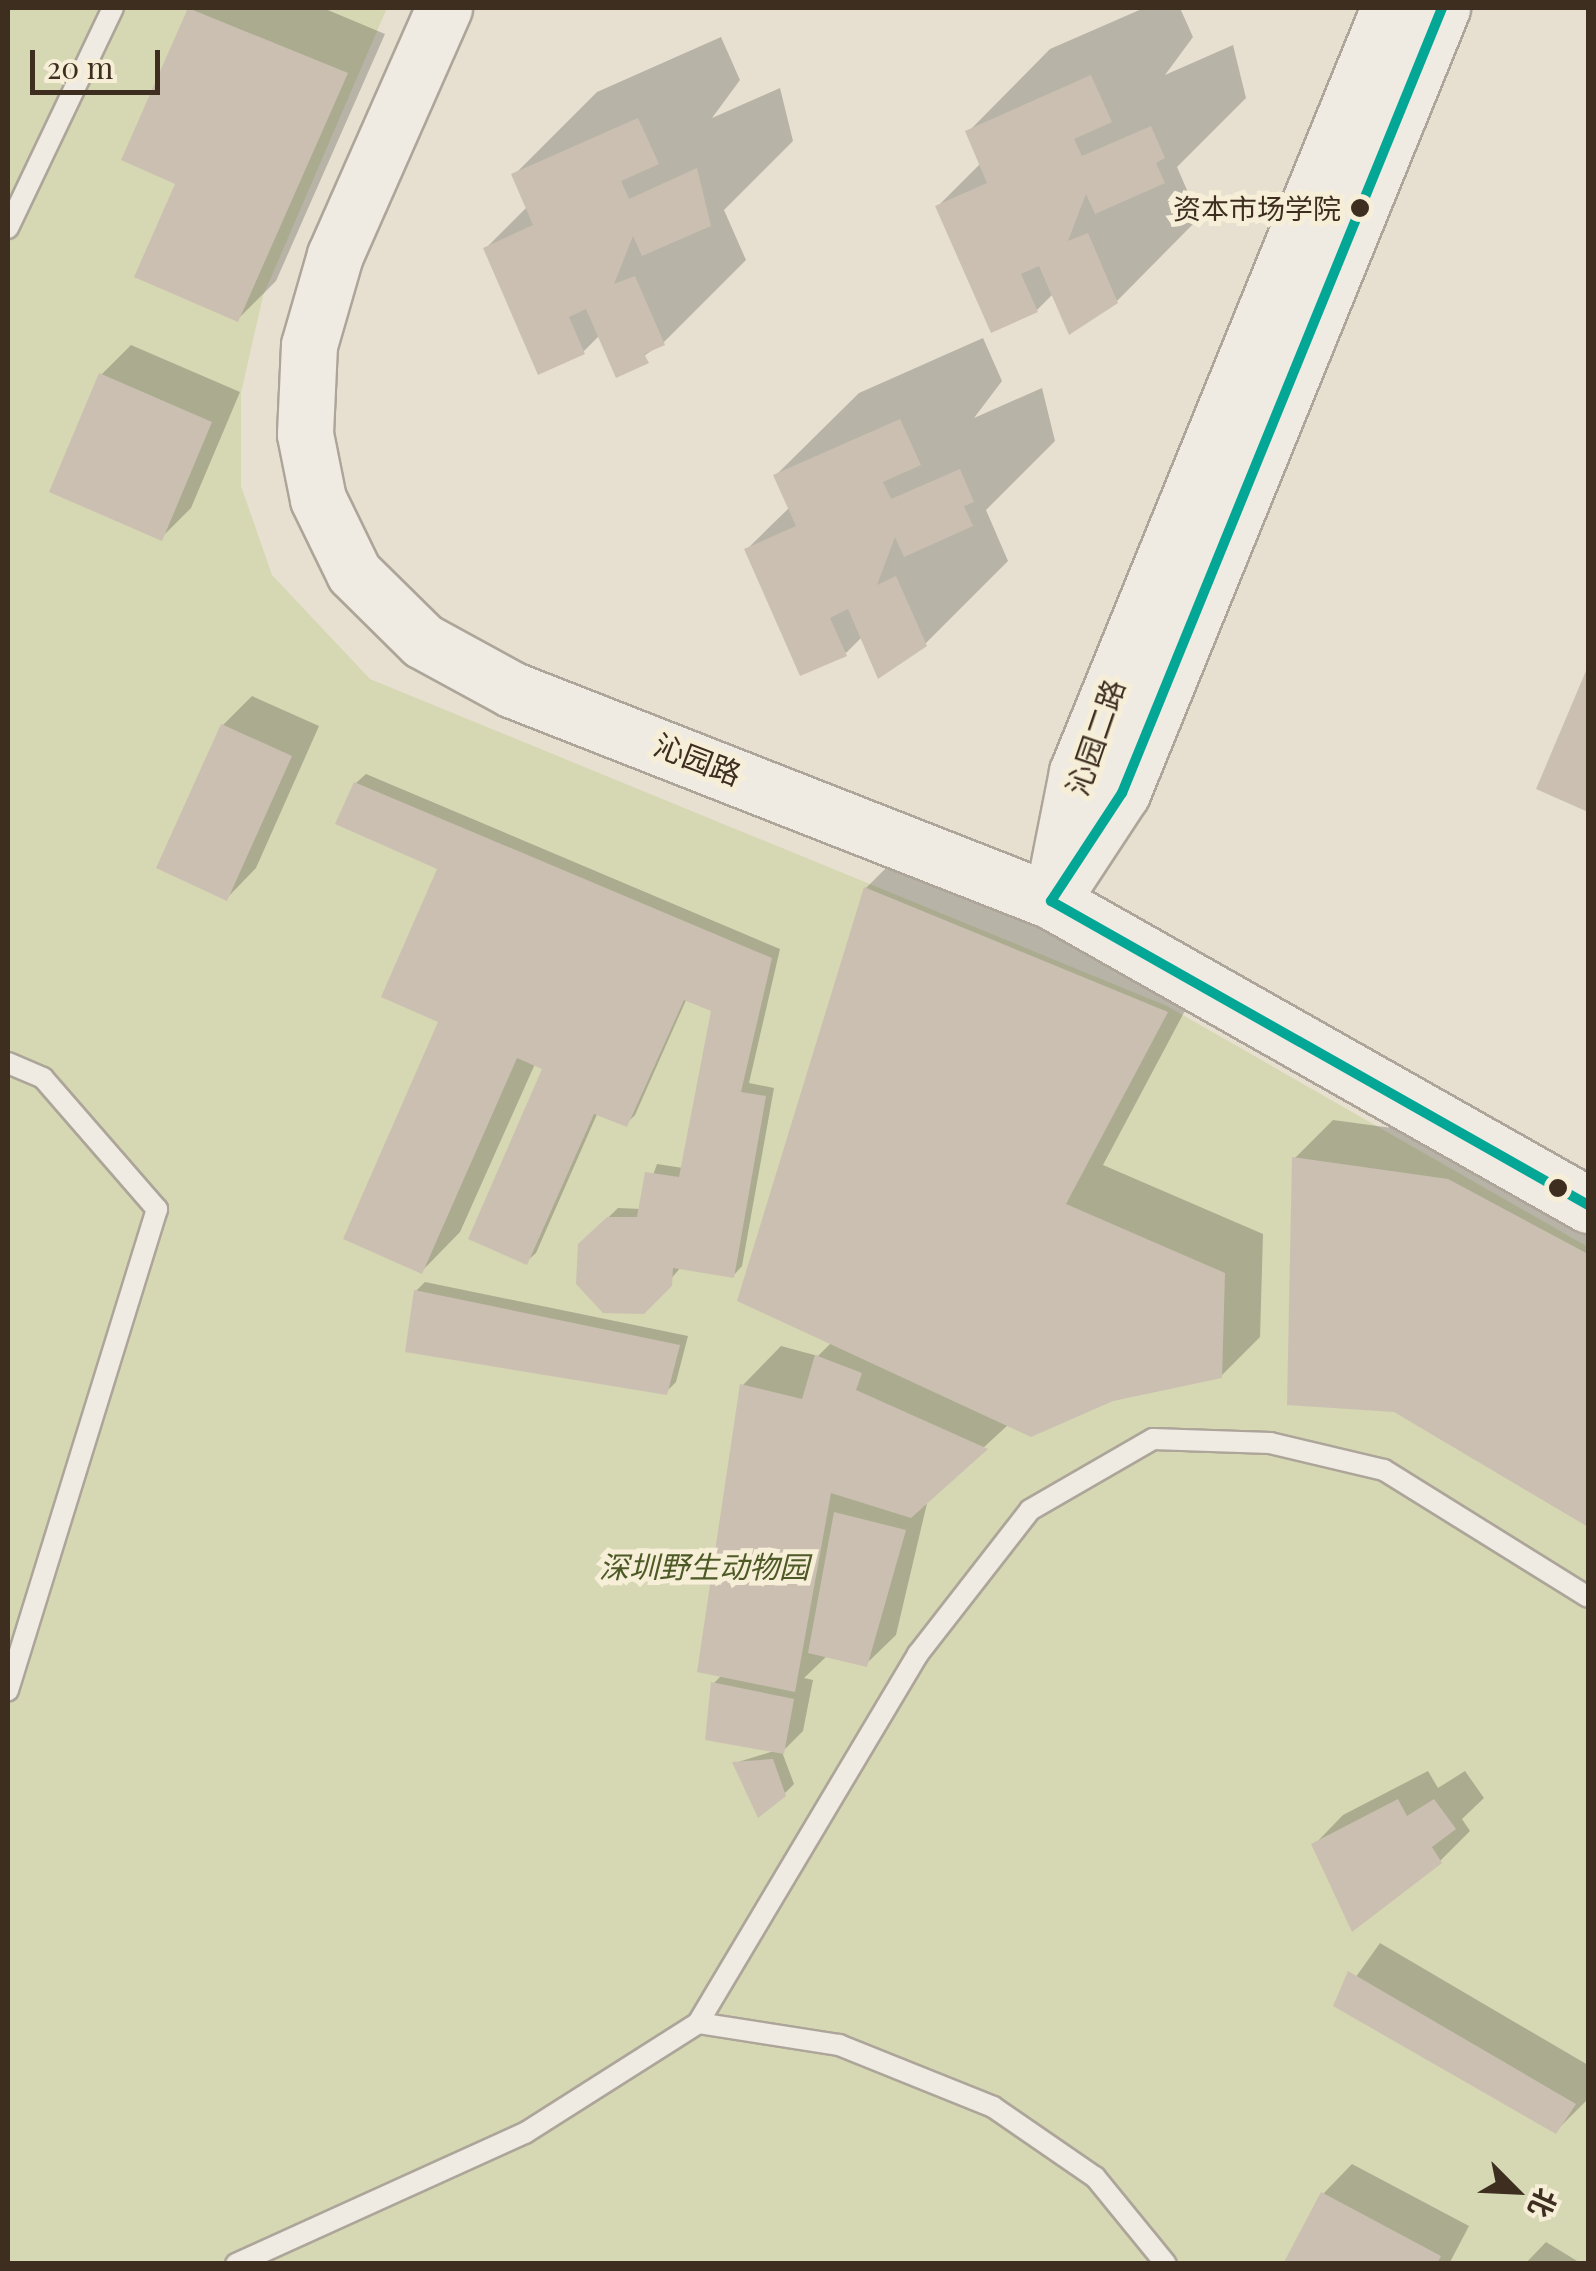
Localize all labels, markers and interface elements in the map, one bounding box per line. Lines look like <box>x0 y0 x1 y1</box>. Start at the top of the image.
scale bar <box>35 30 165 92</box>
text: 20 m <box>47 47 113 87</box>
place label: 资本市场学院 <box>1173 191 1341 225</box>
marker: 资本市场学院 <box>1350 198 1370 218</box>
street label: 沁园二路 <box>1058 674 1132 800</box>
street label: 沁园路 <box>650 726 746 792</box>
unlabelled marker <box>1548 1178 1568 1198</box>
park label: 深圳野生动物园 <box>599 1548 809 1584</box>
north arrow <box>1466 2141 1566 2241</box>
text: 北 <box>1521 2183 1566 2224</box>

